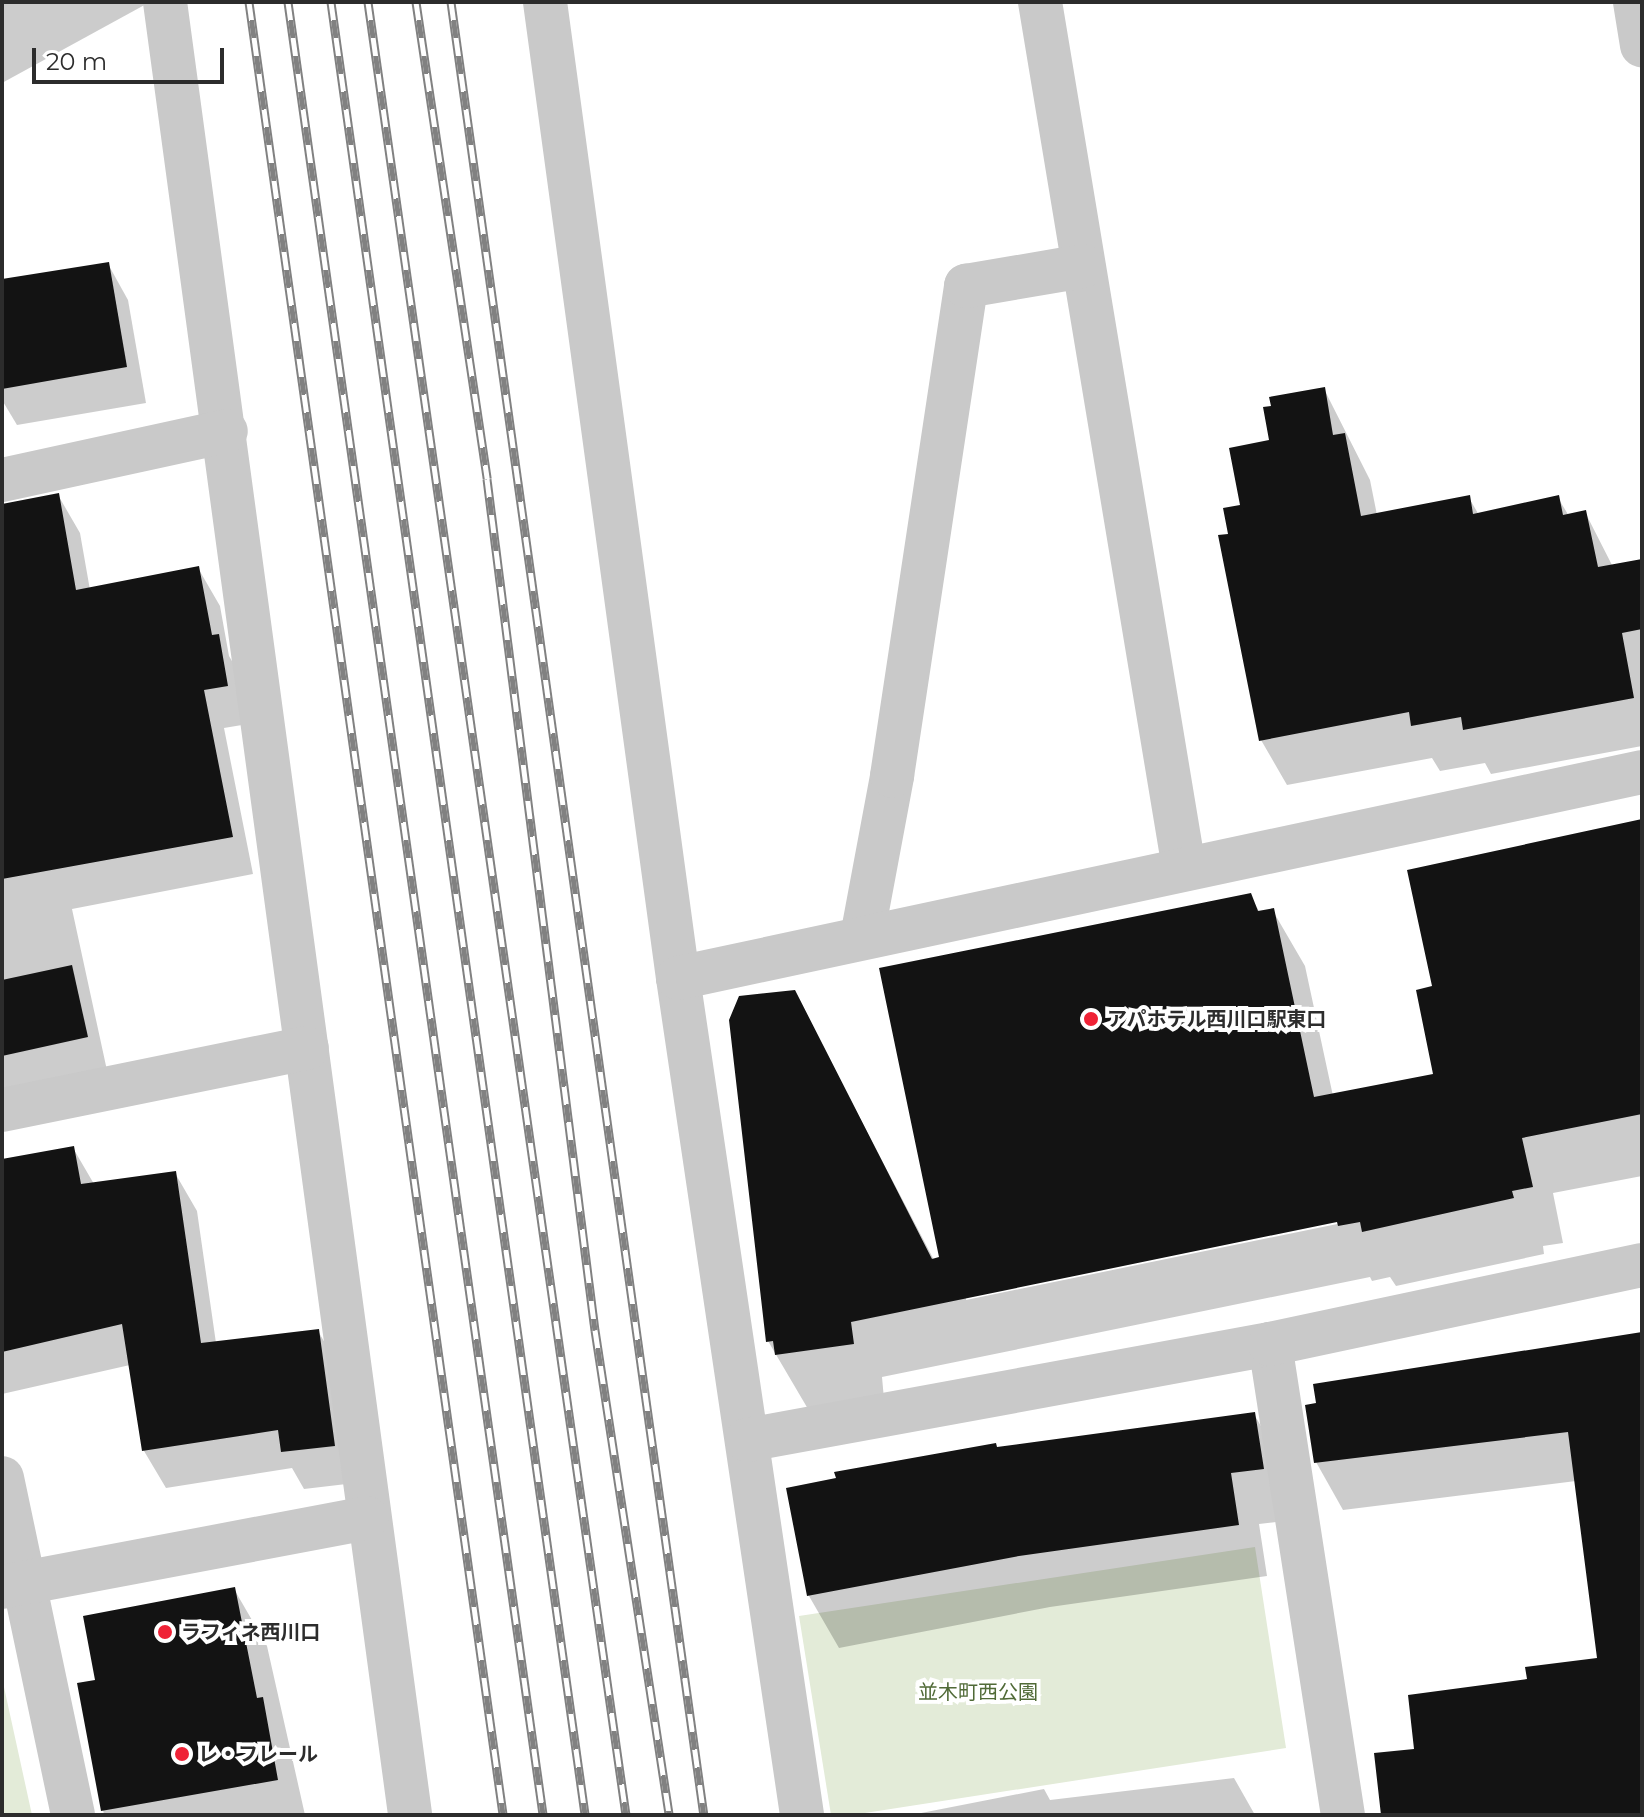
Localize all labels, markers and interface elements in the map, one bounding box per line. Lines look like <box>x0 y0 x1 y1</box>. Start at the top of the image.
scale bar <box>36 32 228 82</box>
text: 20 m <box>46 47 107 76</box>
place label: アパホテル西川口駅東口 <box>1107 1007 1327 1031</box>
marker: アパホテル西川口駅東口 <box>1082 1010 1100 1028</box>
place label: ラフィネ西川口 <box>181 1620 321 1644</box>
marker: ラフィネ西川口 <box>156 1623 174 1641</box>
park label: 並木町西公園 <box>918 1680 1038 1704</box>
place label: レ・フレール <box>198 1742 318 1766</box>
marker: レ・フレール <box>173 1745 191 1763</box>

